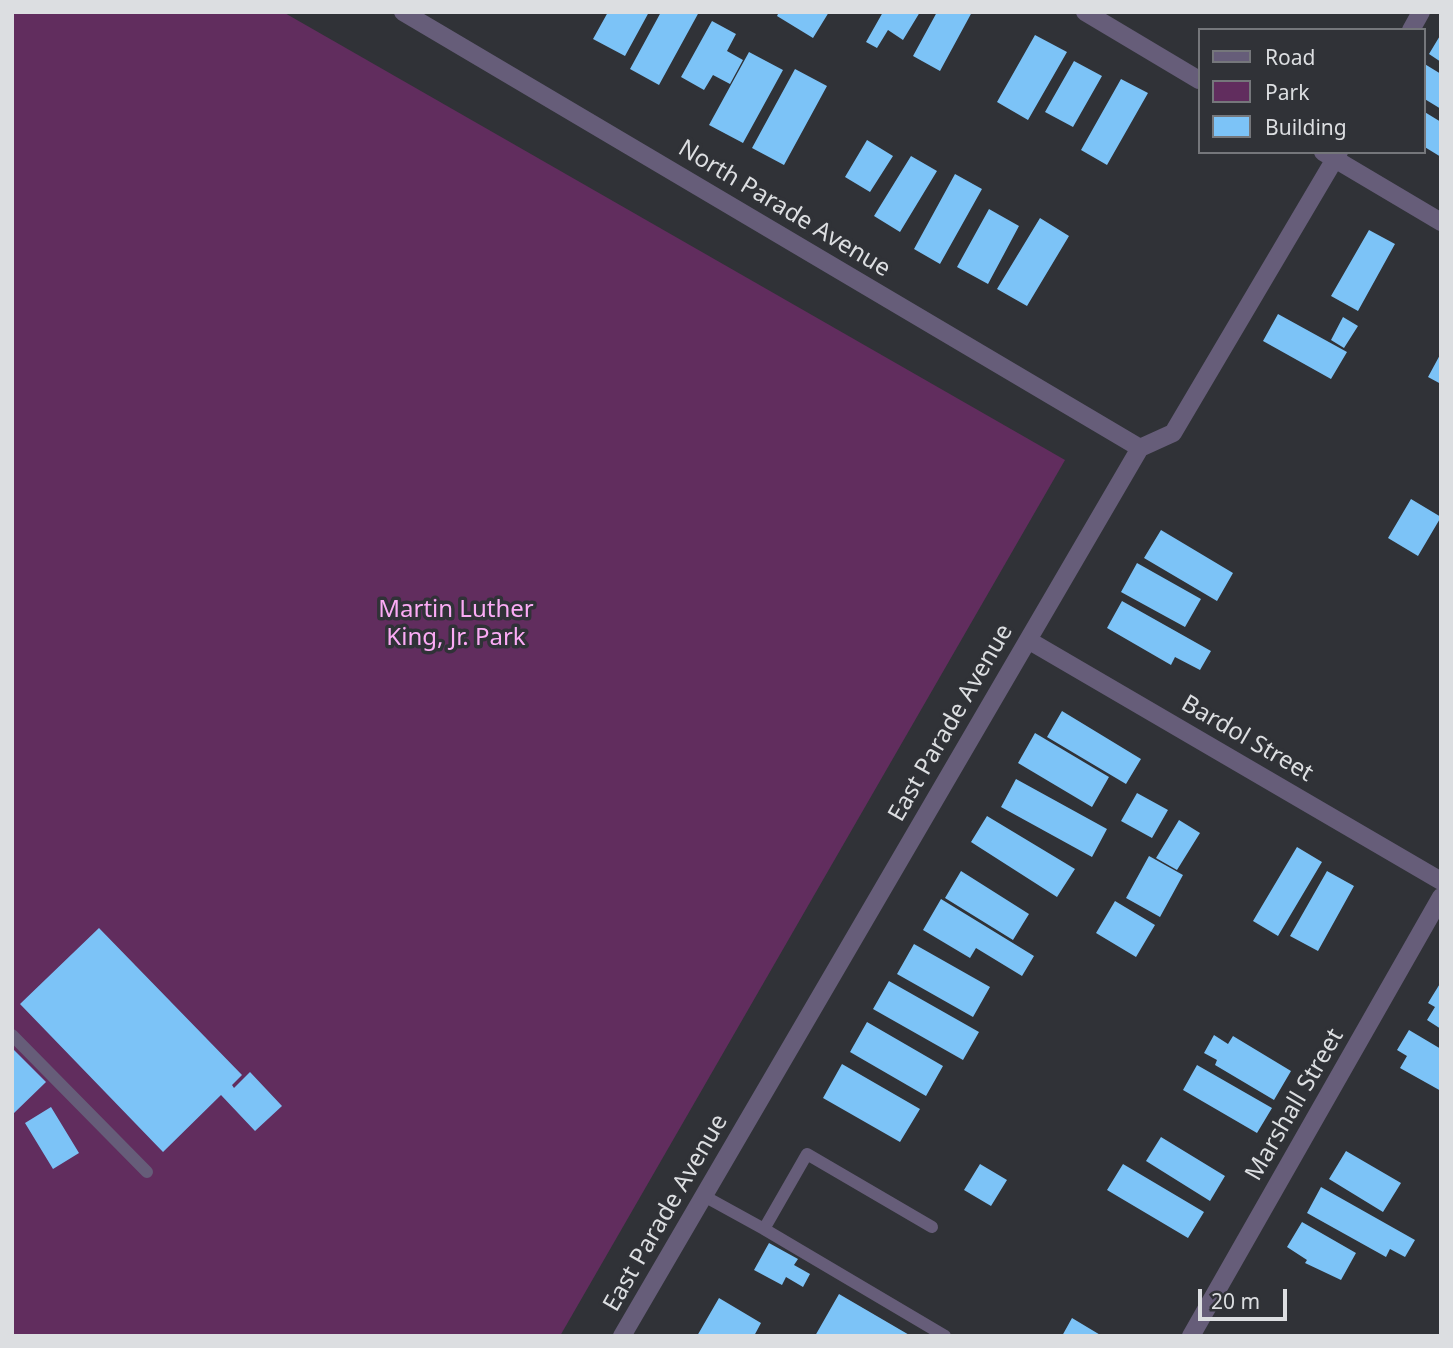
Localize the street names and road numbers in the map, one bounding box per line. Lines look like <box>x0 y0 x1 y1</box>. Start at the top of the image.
street label: North Parade Avenue <box>673 134 895 284</box>
street label: East Parade Avenue <box>883 619 1019 827</box>
street label: Bardol Street <box>1176 690 1318 788</box>
street label: Marshall Street <box>1240 1024 1350 1186</box>
street label: East Parade Avenue <box>598 1109 734 1317</box>

